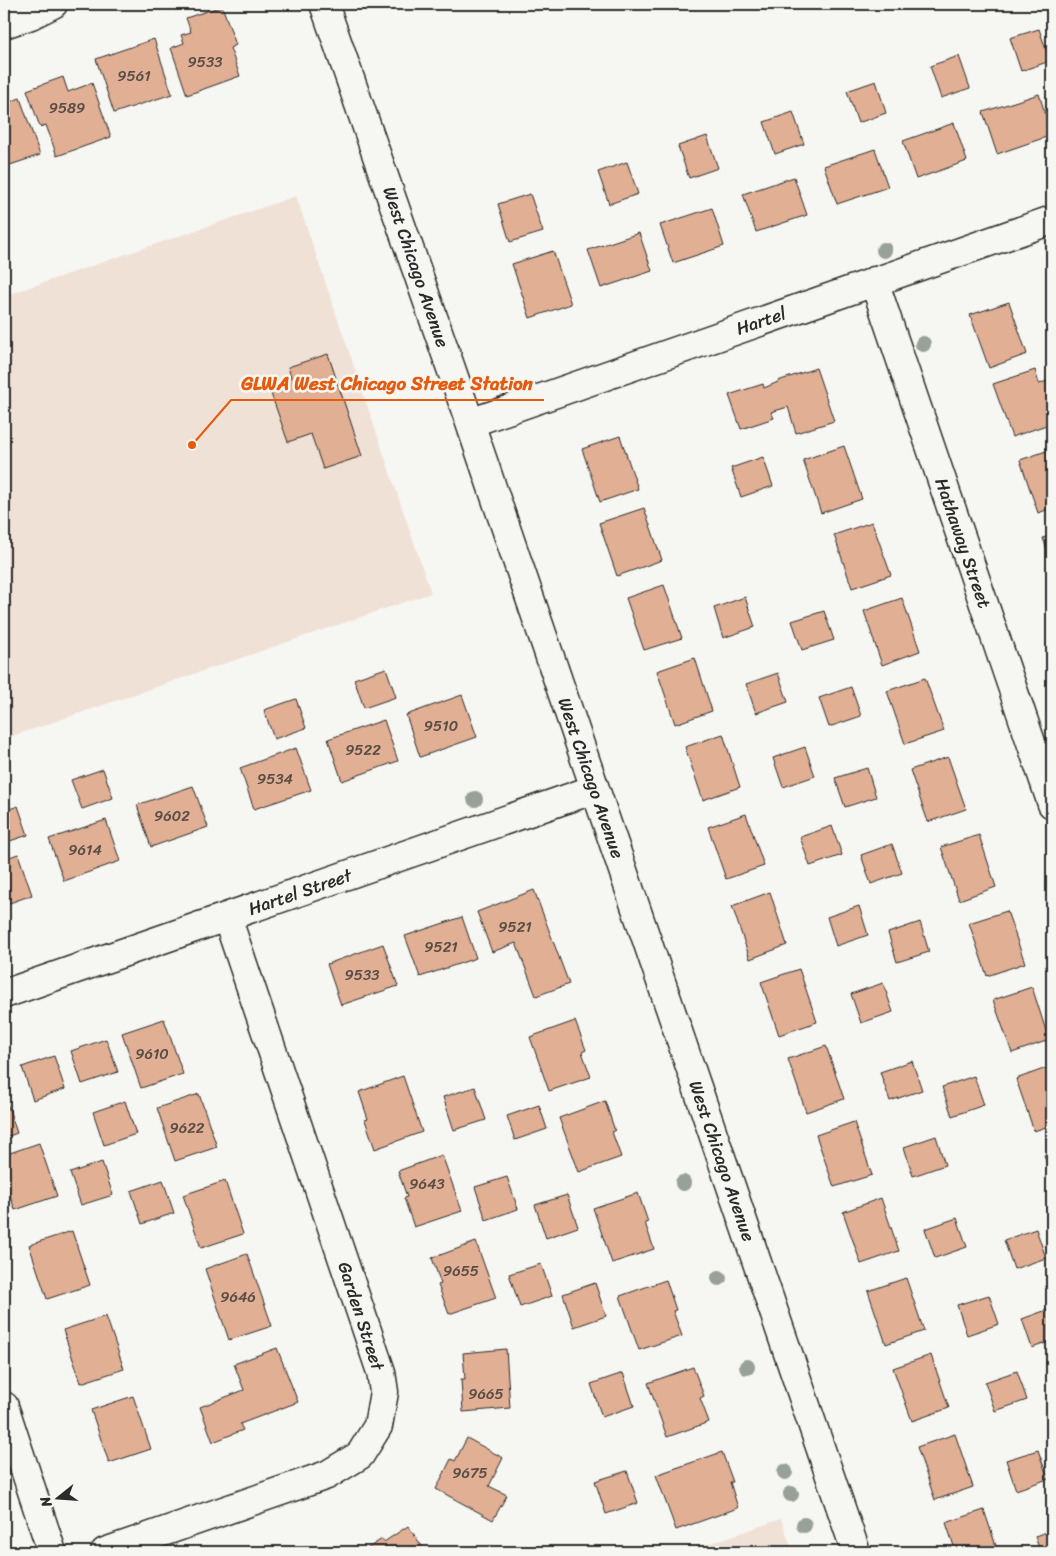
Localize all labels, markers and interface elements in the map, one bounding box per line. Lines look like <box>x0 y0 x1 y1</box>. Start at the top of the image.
house number: 9533 <box>188 49 222 75</box>
house number: 9561 <box>117 63 151 89</box>
house number: 9589 <box>49 95 85 121</box>
street label: West Chicago Avenue <box>373 182 459 352</box>
street label: Hartel <box>731 297 791 344</box>
callout: GLWA West Chicago Street Station <box>231 366 544 400</box>
text: GLWA West Chicago Street Station <box>240 367 534 400</box>
street label: Hathaway Street <box>926 473 1000 613</box>
street label: West Chicago Avenue <box>548 693 634 863</box>
house number: 9510 <box>424 713 458 739</box>
house number: 9522 <box>345 737 381 763</box>
house number: 9534 <box>257 766 293 792</box>
house number: 9602 <box>154 803 190 829</box>
house number: 9614 <box>68 837 102 863</box>
street label: Hartel Street <box>244 859 357 925</box>
house number: 9521 <box>498 914 532 940</box>
house number: 9521 <box>424 934 458 960</box>
house number: 9533 <box>345 962 379 988</box>
house number: 9610 <box>135 1041 169 1067</box>
street label: West Chicago Avenue <box>679 1076 765 1246</box>
house number: 9622 <box>169 1115 205 1141</box>
house number: 9643 <box>409 1171 445 1197</box>
street label: Garden Street <box>328 1258 394 1375</box>
house number: 9655 <box>443 1258 479 1284</box>
house number: 9646 <box>220 1284 256 1310</box>
house number: 9665 <box>468 1381 504 1407</box>
house number: 9675 <box>452 1460 488 1486</box>
north arrow <box>32 1474 82 1524</box>
text: N <box>33 1493 60 1511</box>

